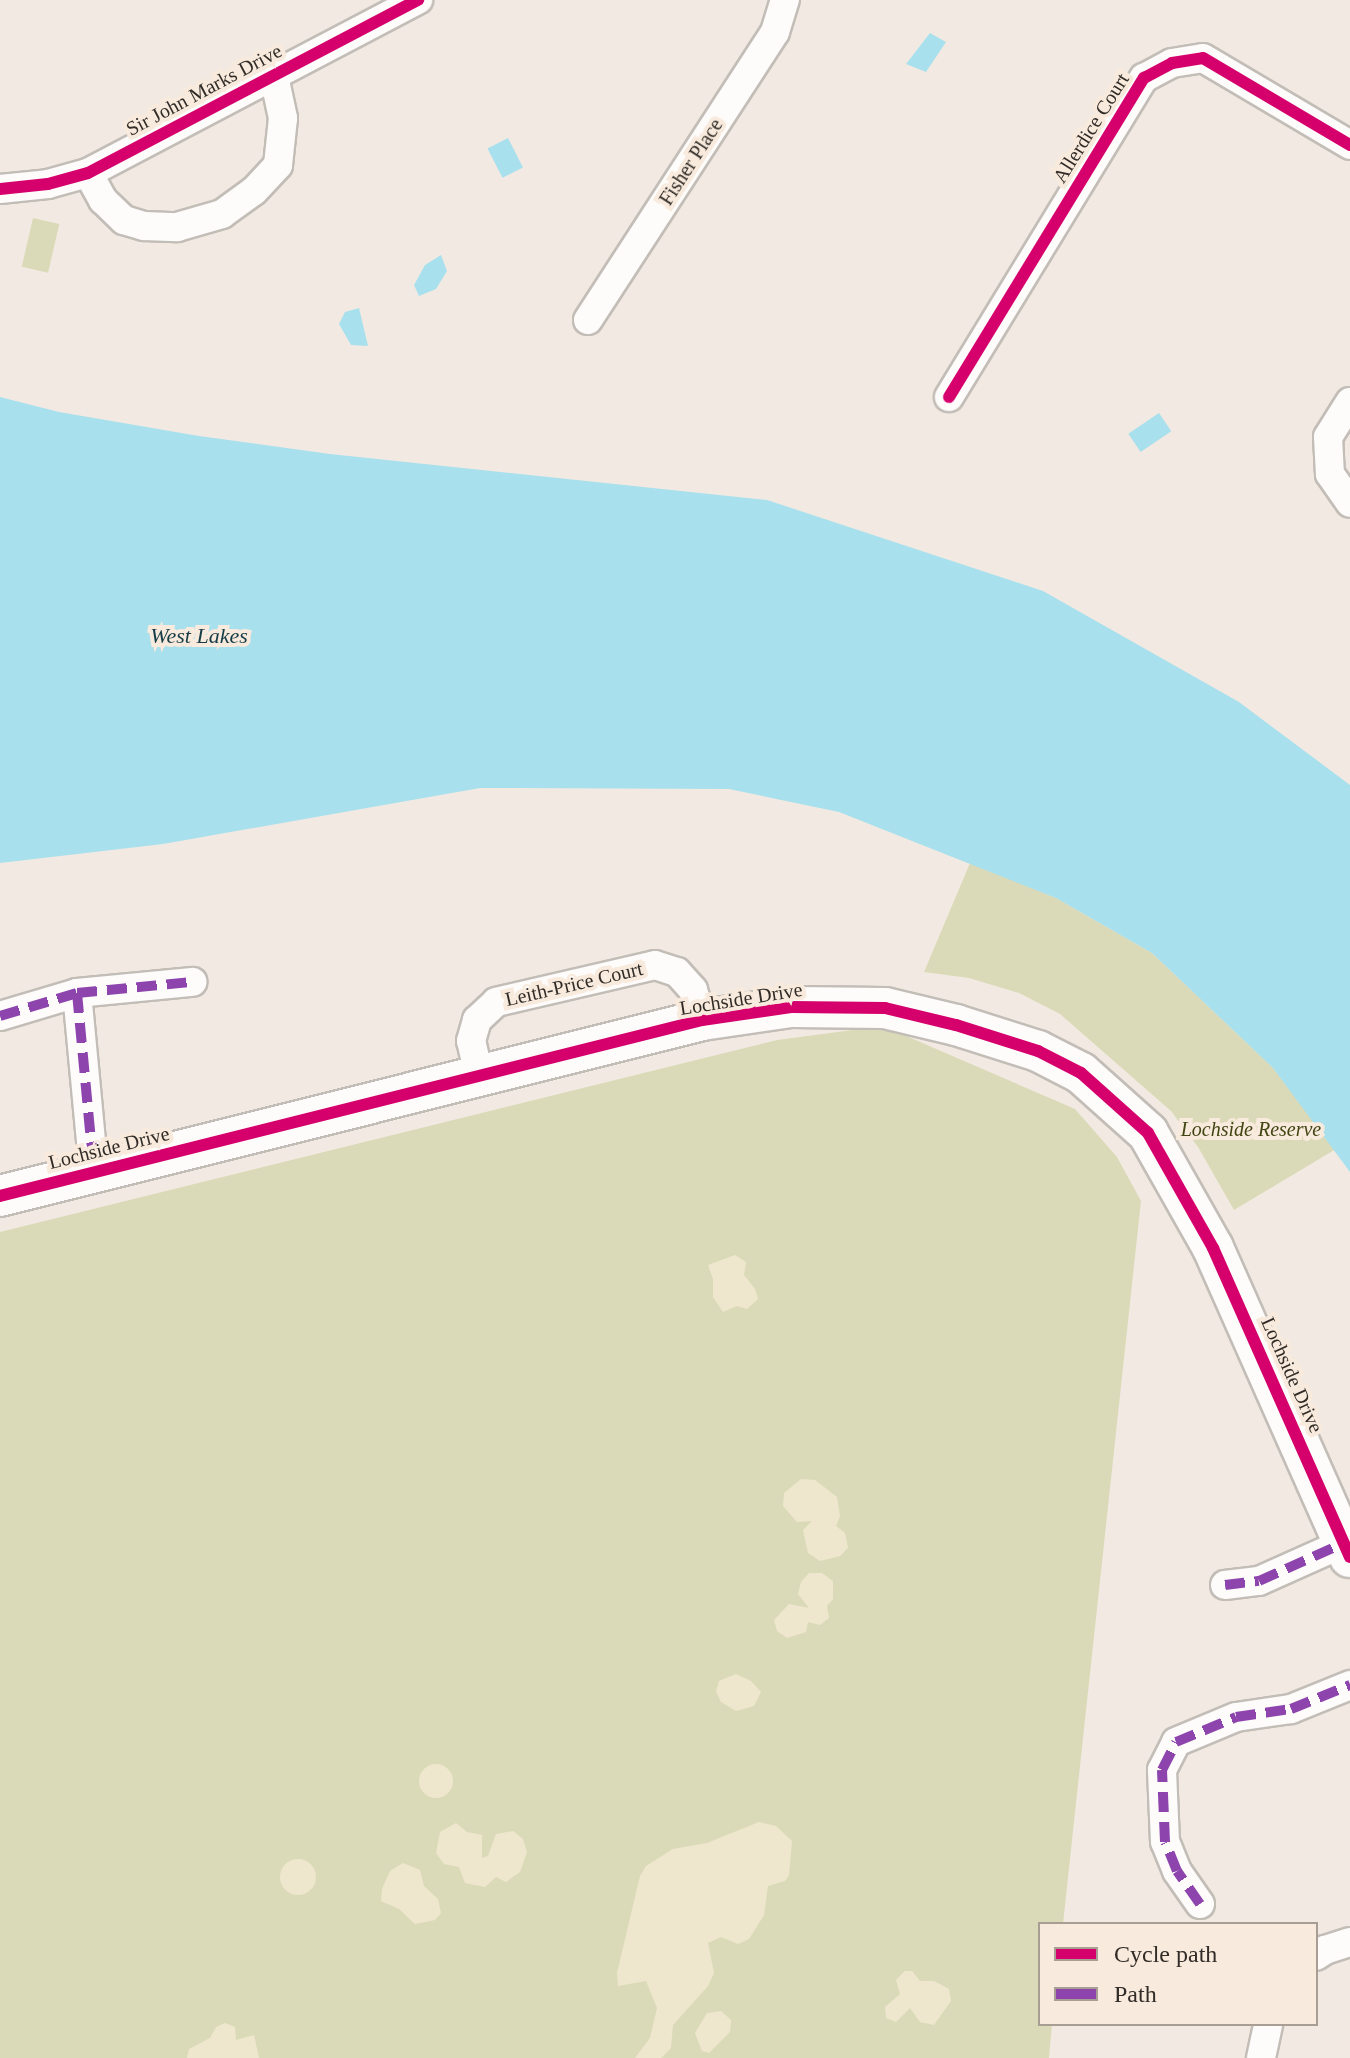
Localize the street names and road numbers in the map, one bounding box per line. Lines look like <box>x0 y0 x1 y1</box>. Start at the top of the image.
street label: Sir John Marks Drive <box>122 39 286 141</box>
street label: Allerdice Court <box>1048 69 1134 187</box>
street label: Fisher Place <box>654 114 728 210</box>
street label: Leith-Price Court <box>503 957 645 1011</box>
street label: Lochside Drive <box>678 977 804 1021</box>
street label: Lochside Drive <box>46 1121 172 1175</box>
street label: Lochside Drive <box>1256 1314 1328 1436</box>

